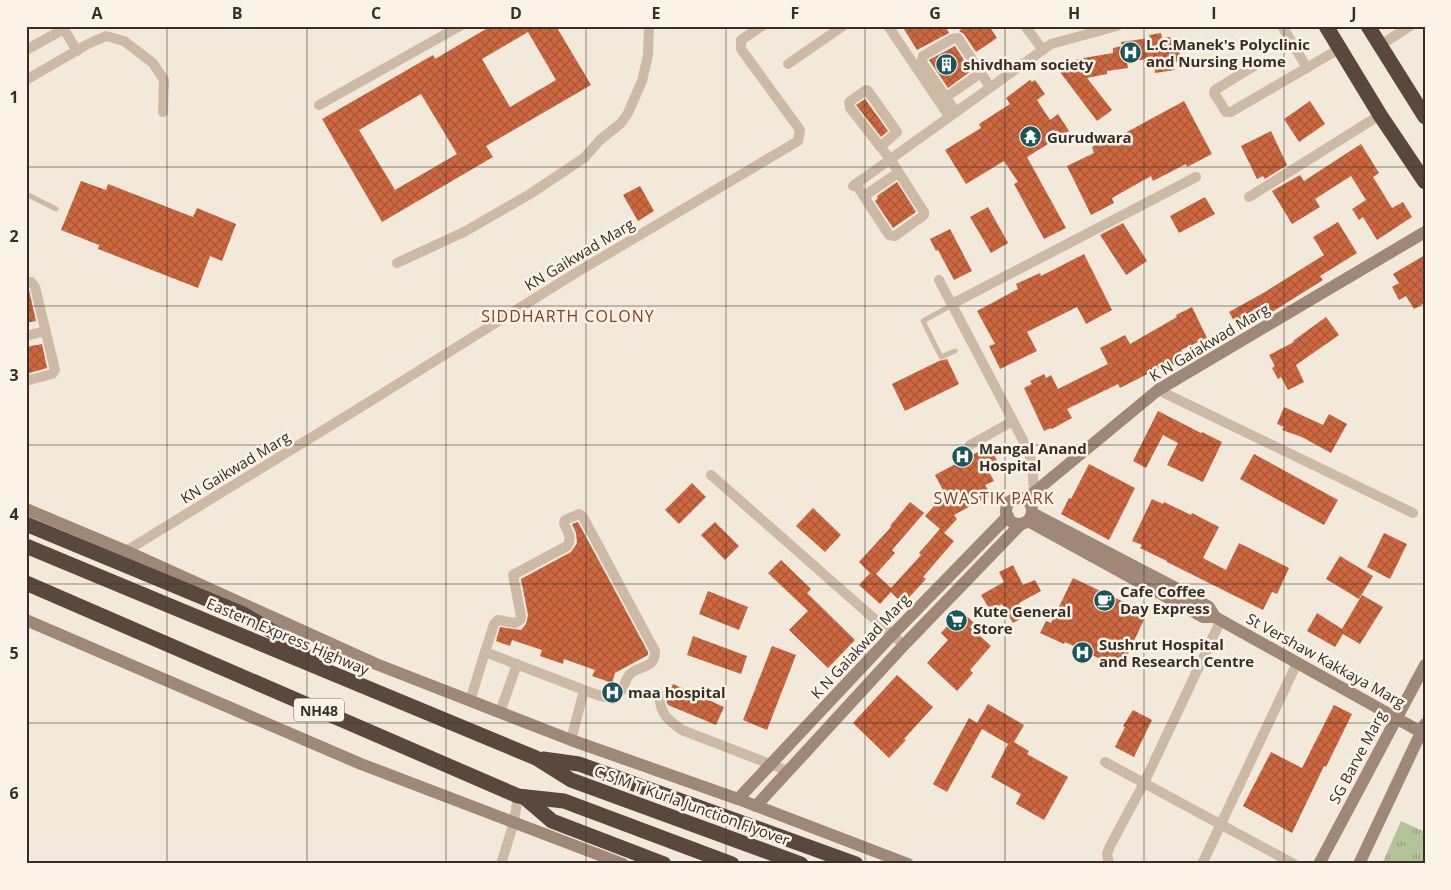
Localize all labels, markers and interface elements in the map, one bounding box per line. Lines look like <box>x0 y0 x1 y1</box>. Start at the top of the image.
text: A <box>91 2 103 24</box>
text: B <box>232 2 242 24</box>
text: C <box>371 2 381 24</box>
text: D <box>510 2 522 24</box>
text: E <box>652 2 661 24</box>
text: F <box>791 2 799 24</box>
text: G <box>929 2 941 24</box>
text: H <box>1068 2 1080 24</box>
text: I <box>1211 2 1217 24</box>
text: J <box>1349 2 1357 24</box>
place label: L.C.Manek's Polyclinic and Nursing Home <box>1146 34 1310 71</box>
hospital icon: L.C.Manek's Polyclinic and Nursing Home <box>1118 41 1142 65</box>
building icon: shivdham society <box>935 52 959 76</box>
place label: shivdham society <box>963 54 1094 74</box>
text: 1 <box>9 86 19 108</box>
temple icon: Gurudwara <box>1019 125 1043 149</box>
place label: Gurudwara <box>1047 127 1132 147</box>
street label: KN Gaikwad Marg <box>521 213 637 295</box>
text: 2 <box>9 225 19 247</box>
street label: K N Gaiakwad Marg <box>1145 298 1273 386</box>
district label: SIDDHARTH COLONY <box>481 305 655 327</box>
text: 3 <box>9 364 19 386</box>
street label: KN Gaikwad Marg <box>177 426 293 508</box>
place label: Mangal Anand Hospital <box>979 438 1087 475</box>
hospital icon: Mangal Anand Hospital <box>951 445 975 469</box>
district label: SWASTIK PARK <box>933 487 1055 509</box>
text: 4 <box>9 503 19 525</box>
place label: Cafe Coffee Day Express <box>1120 581 1210 618</box>
cafe icon: Cafe Coffee Day Express <box>1092 588 1116 612</box>
street label: K N Gaiakwad Marg <box>806 589 914 703</box>
street label: Eastern Express Highway <box>204 593 373 680</box>
place label: Kute General Store <box>973 601 1071 638</box>
supermarket icon: Kute General Store <box>945 608 969 632</box>
street label: St Vershaw Kakkaya Marg <box>1243 608 1409 712</box>
place label: Sushrut Hospital and Research Centre <box>1099 634 1254 671</box>
hospital icon: Sushrut Hospital and Research Centre <box>1071 641 1095 665</box>
text: 5 <box>9 642 19 664</box>
hospital icon: maa hospital <box>600 680 624 704</box>
place label: maa hospital <box>628 682 726 702</box>
road number: NH48 <box>294 698 344 722</box>
street label: SG Barve Marg <box>1324 707 1390 807</box>
street label: C S M T Kurla Junction Flyover <box>592 760 792 850</box>
text: 6 <box>9 782 19 804</box>

